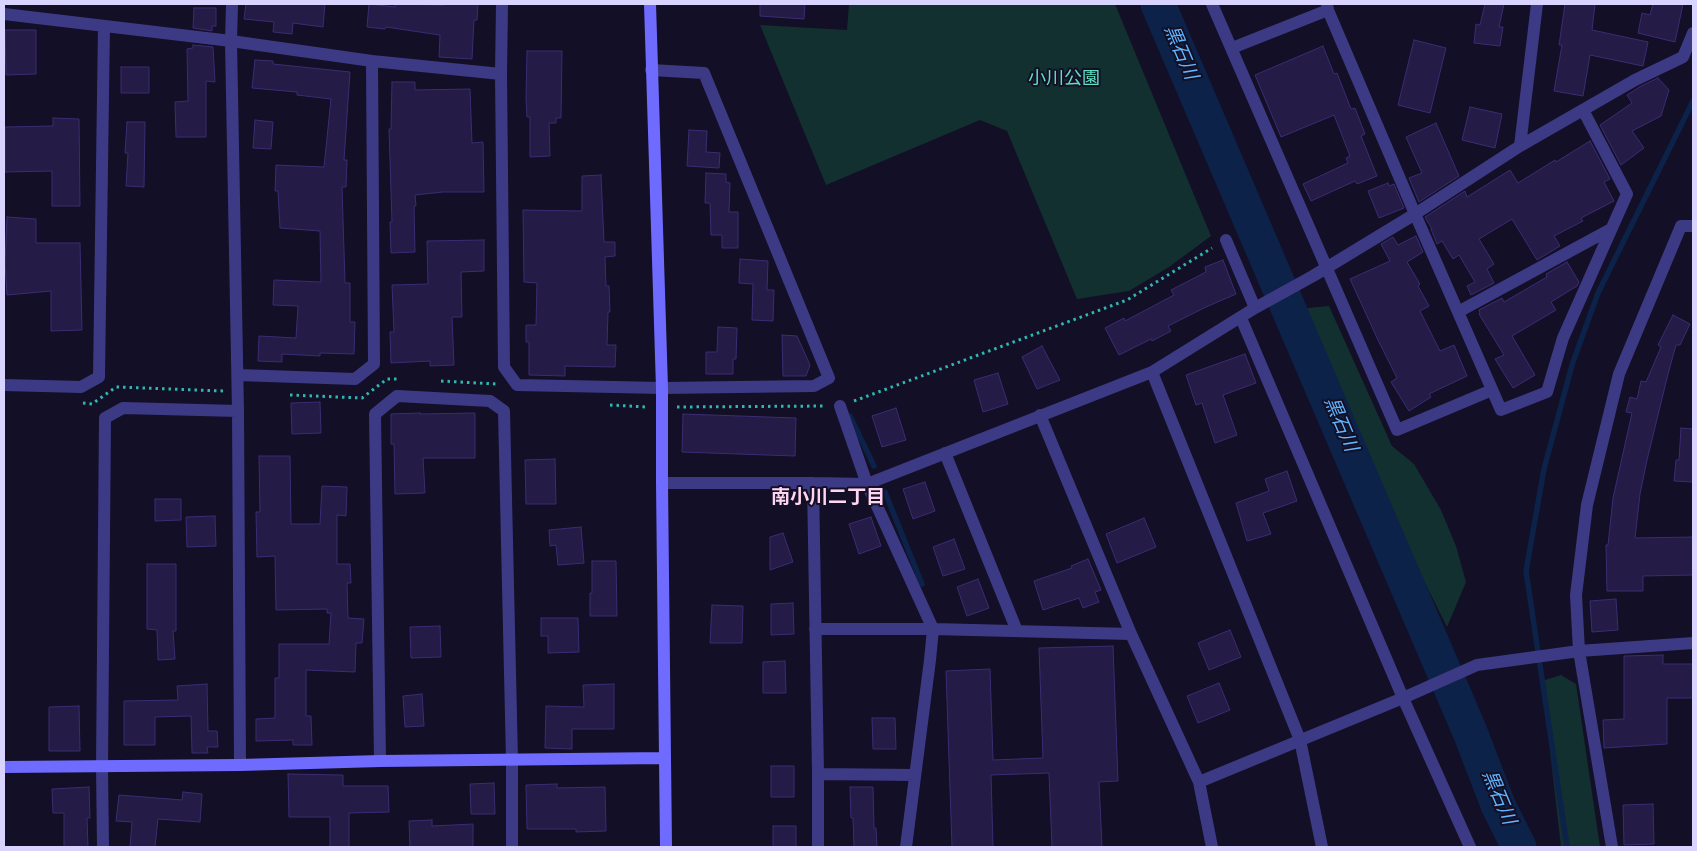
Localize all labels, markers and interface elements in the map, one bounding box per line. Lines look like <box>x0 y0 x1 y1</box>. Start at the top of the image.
water label: 黒石川 <box>1157 22 1201 84</box>
park label: 小川公園 <box>1028 69 1100 91</box>
water label: 黒石川 <box>1317 394 1361 456</box>
district label: 南小川二丁目 <box>771 488 885 510</box>
water label: 黒石川 <box>1475 767 1519 829</box>

